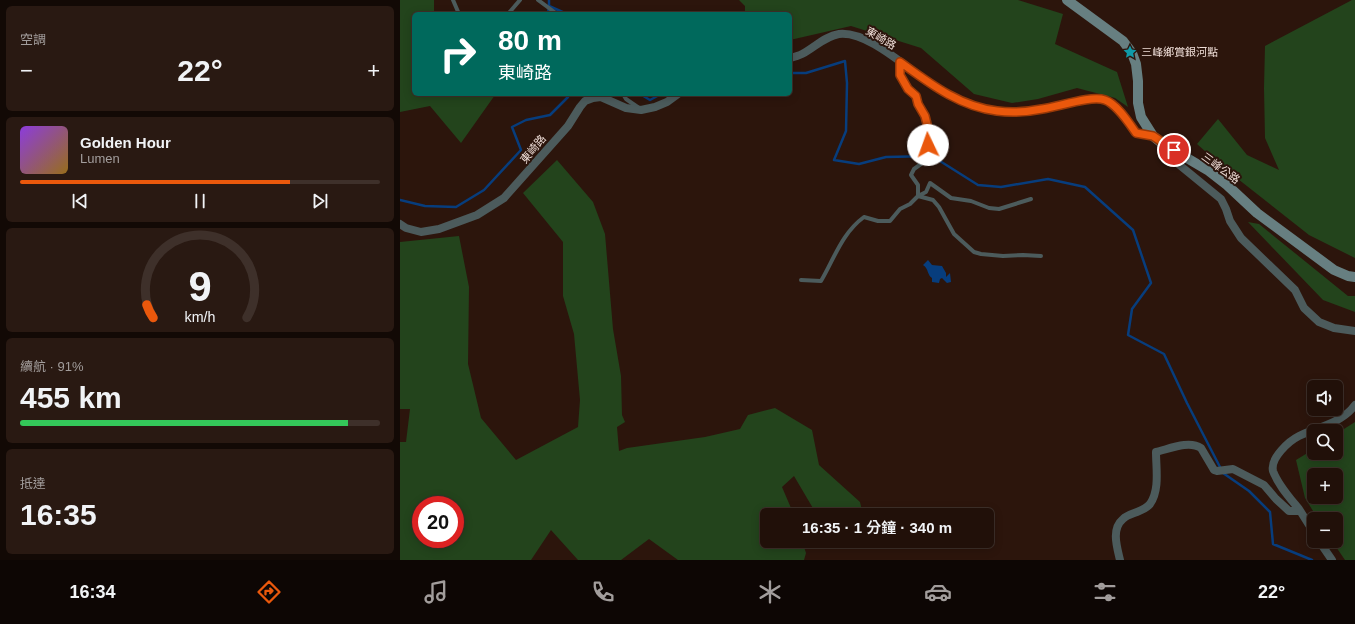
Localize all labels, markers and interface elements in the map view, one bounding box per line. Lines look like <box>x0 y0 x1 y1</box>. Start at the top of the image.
text: 80 m <box>498 25 562 56</box>
street label: 東崎路 <box>864 25 898 51</box>
icon: right <box>432 28 484 80</box>
text: 空調 <box>20 32 46 47</box>
place icon: 三峰鄉賞銀河點 <box>1122 44 1138 60</box>
place label: 三峰鄉賞銀河點 <box>1141 46 1218 58</box>
text: 22° <box>177 54 223 87</box>
text: − <box>20 58 33 83</box>
text: + <box>367 58 380 83</box>
text: 東崎路 <box>498 63 552 83</box>
position arrow <box>907 124 949 166</box>
street label: 東崎路 <box>518 133 548 165</box>
pin <box>1157 133 1191 167</box>
text: Golden Hour <box>80 134 171 151</box>
icon: arrive <box>1163 139 1185 161</box>
street label: 三峰公路 <box>1200 150 1242 186</box>
text: Lumen <box>80 151 120 166</box>
icon: previous <box>69 190 91 212</box>
icon: pause <box>189 190 211 212</box>
icon: next <box>309 190 331 212</box>
text: 9 <box>188 263 212 310</box>
text: km/h <box>185 309 216 325</box>
text: 續航 · 91% <box>20 359 84 374</box>
map controls <box>1307 380 1343 548</box>
button: sound <box>1307 380 1343 416</box>
text: 455 km <box>20 381 122 414</box>
button: search <box>1307 424 1343 460</box>
button: + <box>1307 468 1343 504</box>
text: 抵達 <box>20 476 46 491</box>
speed limit sign: 20 <box>412 496 464 548</box>
text: 16:35 <box>20 498 97 531</box>
button: − <box>1307 512 1343 548</box>
text: 16:35 · 1 分鐘 · 340 m <box>802 519 952 536</box>
icon: directions <box>255 578 283 606</box>
icon: music <box>422 578 450 606</box>
icon: phone <box>589 578 617 606</box>
icon: climate <box>756 578 784 606</box>
icon: car <box>924 578 952 606</box>
icon: filters <box>1091 578 1119 606</box>
text: 16:34 <box>70 582 116 602</box>
text: 22° <box>1258 582 1285 602</box>

